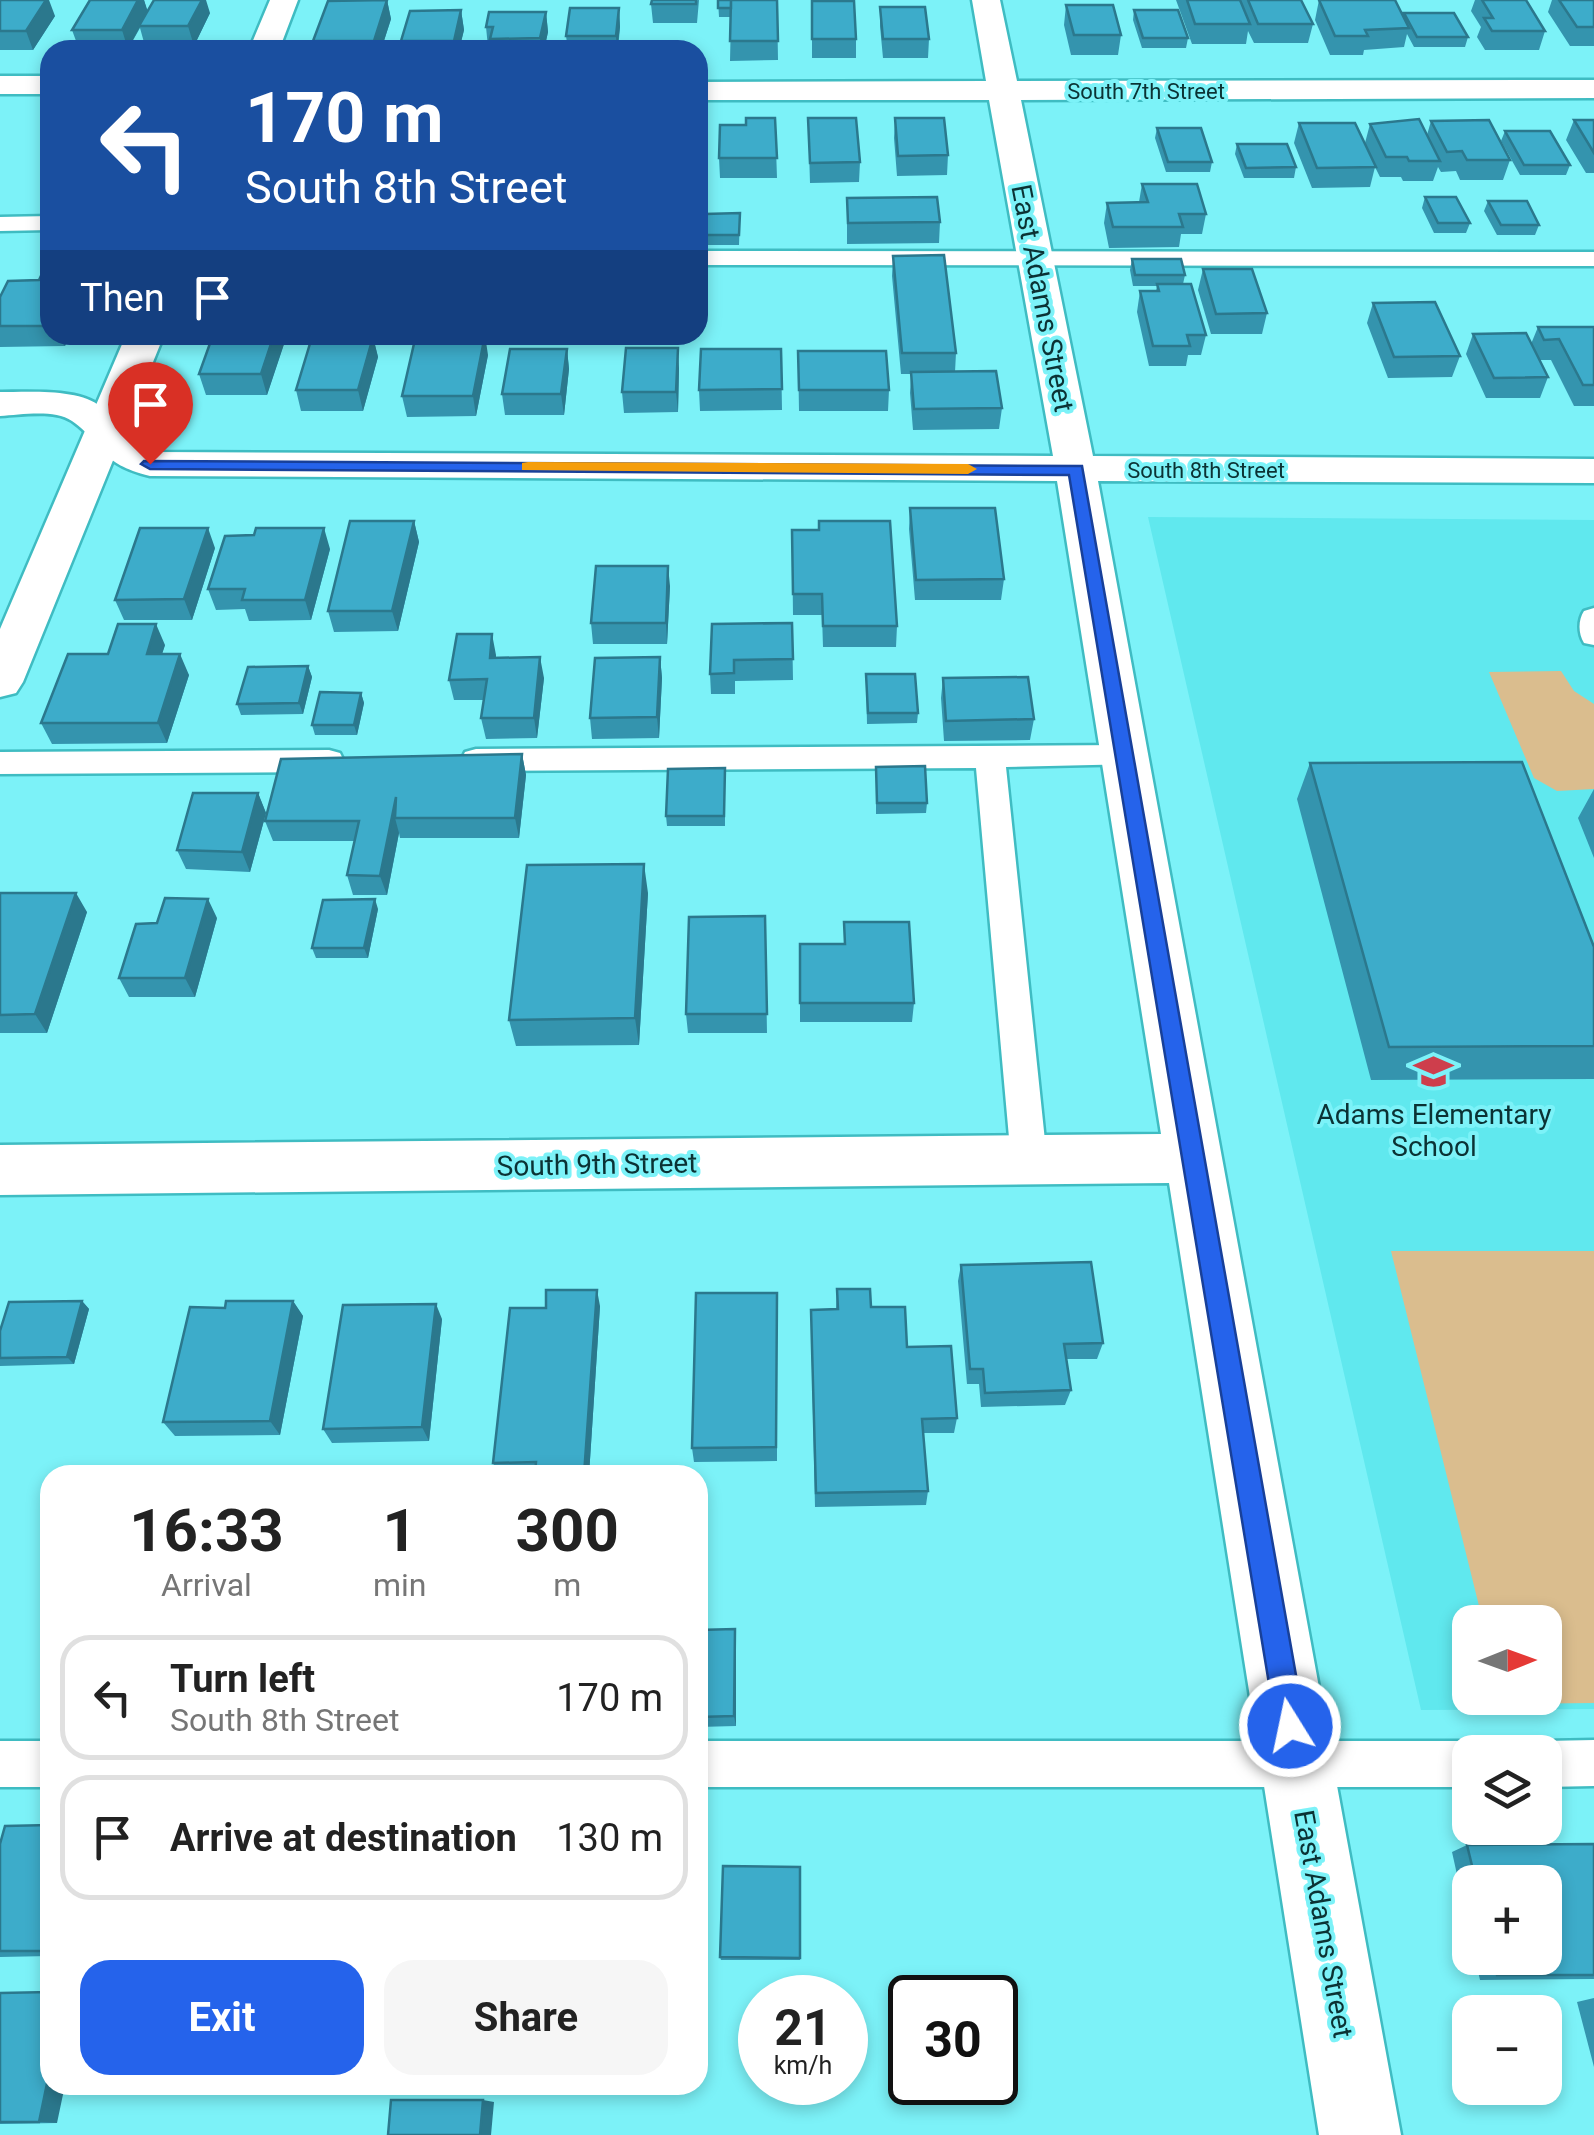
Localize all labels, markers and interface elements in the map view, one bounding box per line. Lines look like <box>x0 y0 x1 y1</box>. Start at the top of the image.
text: 170 m <box>245 77 444 159</box>
street label: South 7th Street <box>1067 79 1225 104</box>
icon: left <box>80 80 210 210</box>
text: South 8th Street <box>245 161 568 214</box>
street label: East Adams Street <box>1004 182 1081 415</box>
icon: arrive <box>185 270 240 325</box>
text: Then <box>80 276 165 320</box>
pin <box>108 362 193 465</box>
icon: arrive <box>123 377 178 432</box>
street label: South 8th Street <box>1127 458 1285 483</box>
school or university icon: Adams Elementary School <box>1413 1050 1455 1092</box>
place label: Adams Elementary School <box>1316 1098 1552 1163</box>
street label: South 9th Street <box>496 1146 698 1183</box>
text: 16:33 <box>129 1495 284 1566</box>
text: 1 <box>382 1495 417 1566</box>
text: 300 <box>516 1495 619 1566</box>
text: Arrival <box>161 1566 252 1604</box>
text: min <box>373 1566 426 1604</box>
text: m <box>553 1566 581 1604</box>
north arrow <box>1452 1605 1562 1715</box>
map controls <box>1452 1605 1562 2105</box>
text: Turn left <box>170 1657 315 1701</box>
icon: left <box>85 1670 140 1725</box>
position arrow <box>1238 1674 1342 1778</box>
text: 170 m <box>556 1676 663 1720</box>
text: South 8th Street <box>170 1701 399 1739</box>
button: layers <box>1452 1735 1562 1845</box>
street label: East Adams Street <box>1287 1808 1360 2041</box>
icon: arrive <box>85 1810 140 1865</box>
text: Arrive at destination <box>170 1816 517 1860</box>
text: 130 m <box>556 1816 663 1860</box>
button: + <box>1452 1865 1562 1975</box>
button: Exit <box>80 1960 364 2075</box>
button: Share <box>384 1960 668 2075</box>
speed limit sign: 30 <box>888 1975 1018 2105</box>
button: − <box>1452 1995 1562 2105</box>
text: 21 <box>774 1999 832 2057</box>
text: km/h <box>774 2051 832 2080</box>

